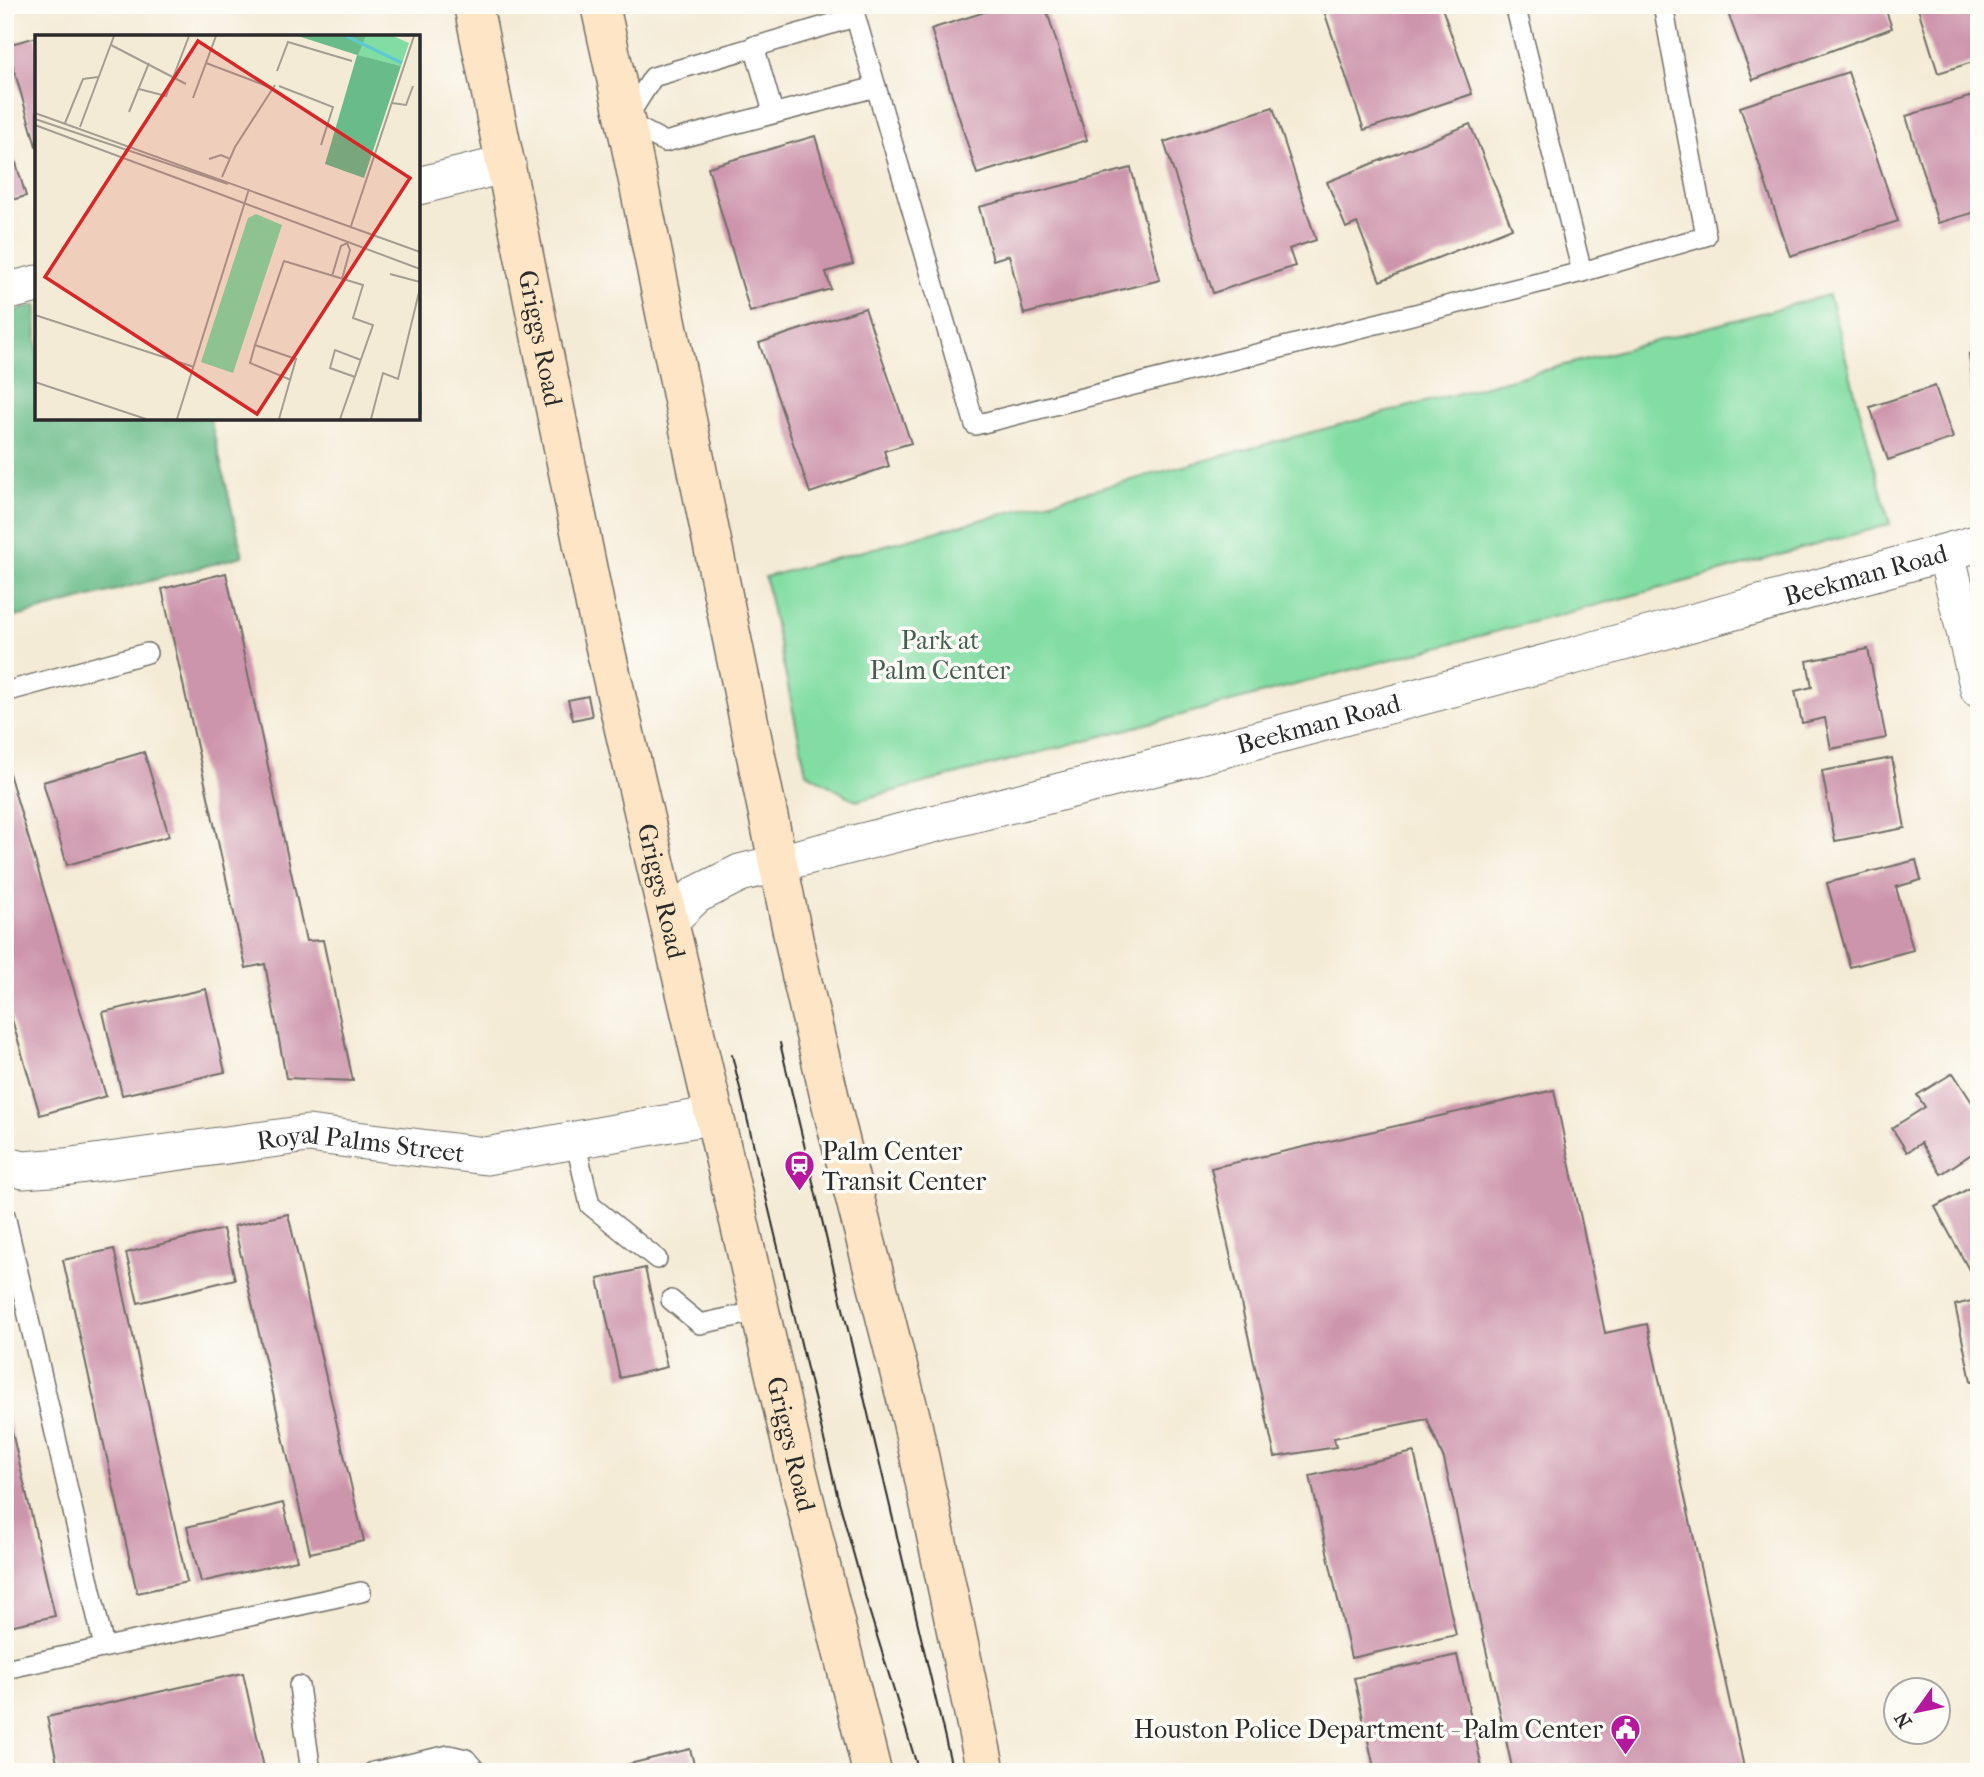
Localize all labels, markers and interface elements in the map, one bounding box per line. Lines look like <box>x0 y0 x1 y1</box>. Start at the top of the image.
inset map <box>35 35 420 420</box>
street label: Griggs Road <box>511 268 569 410</box>
street label: Beekman Road <box>1780 537 1952 613</box>
park label: Park at Palm Center <box>870 625 1010 686</box>
street label: Beekman Road <box>1233 687 1405 761</box>
street label: Griggs Road <box>631 820 692 963</box>
street label: Royal Palms Street <box>255 1118 467 1169</box>
place label: Palm Center Transit Center <box>822 1136 986 1197</box>
station icon: Palm Center Transit Center <box>782 1149 816 1193</box>
street label: Griggs Road <box>760 1374 822 1516</box>
north arrow <box>1882 1676 1952 1746</box>
text: N <box>1890 1707 1917 1732</box>
public building icon: Houston Police Department - Palm Center <box>1609 1712 1643 1756</box>
place label: Houston Police Department - Palm Center <box>1134 1714 1603 1745</box>

